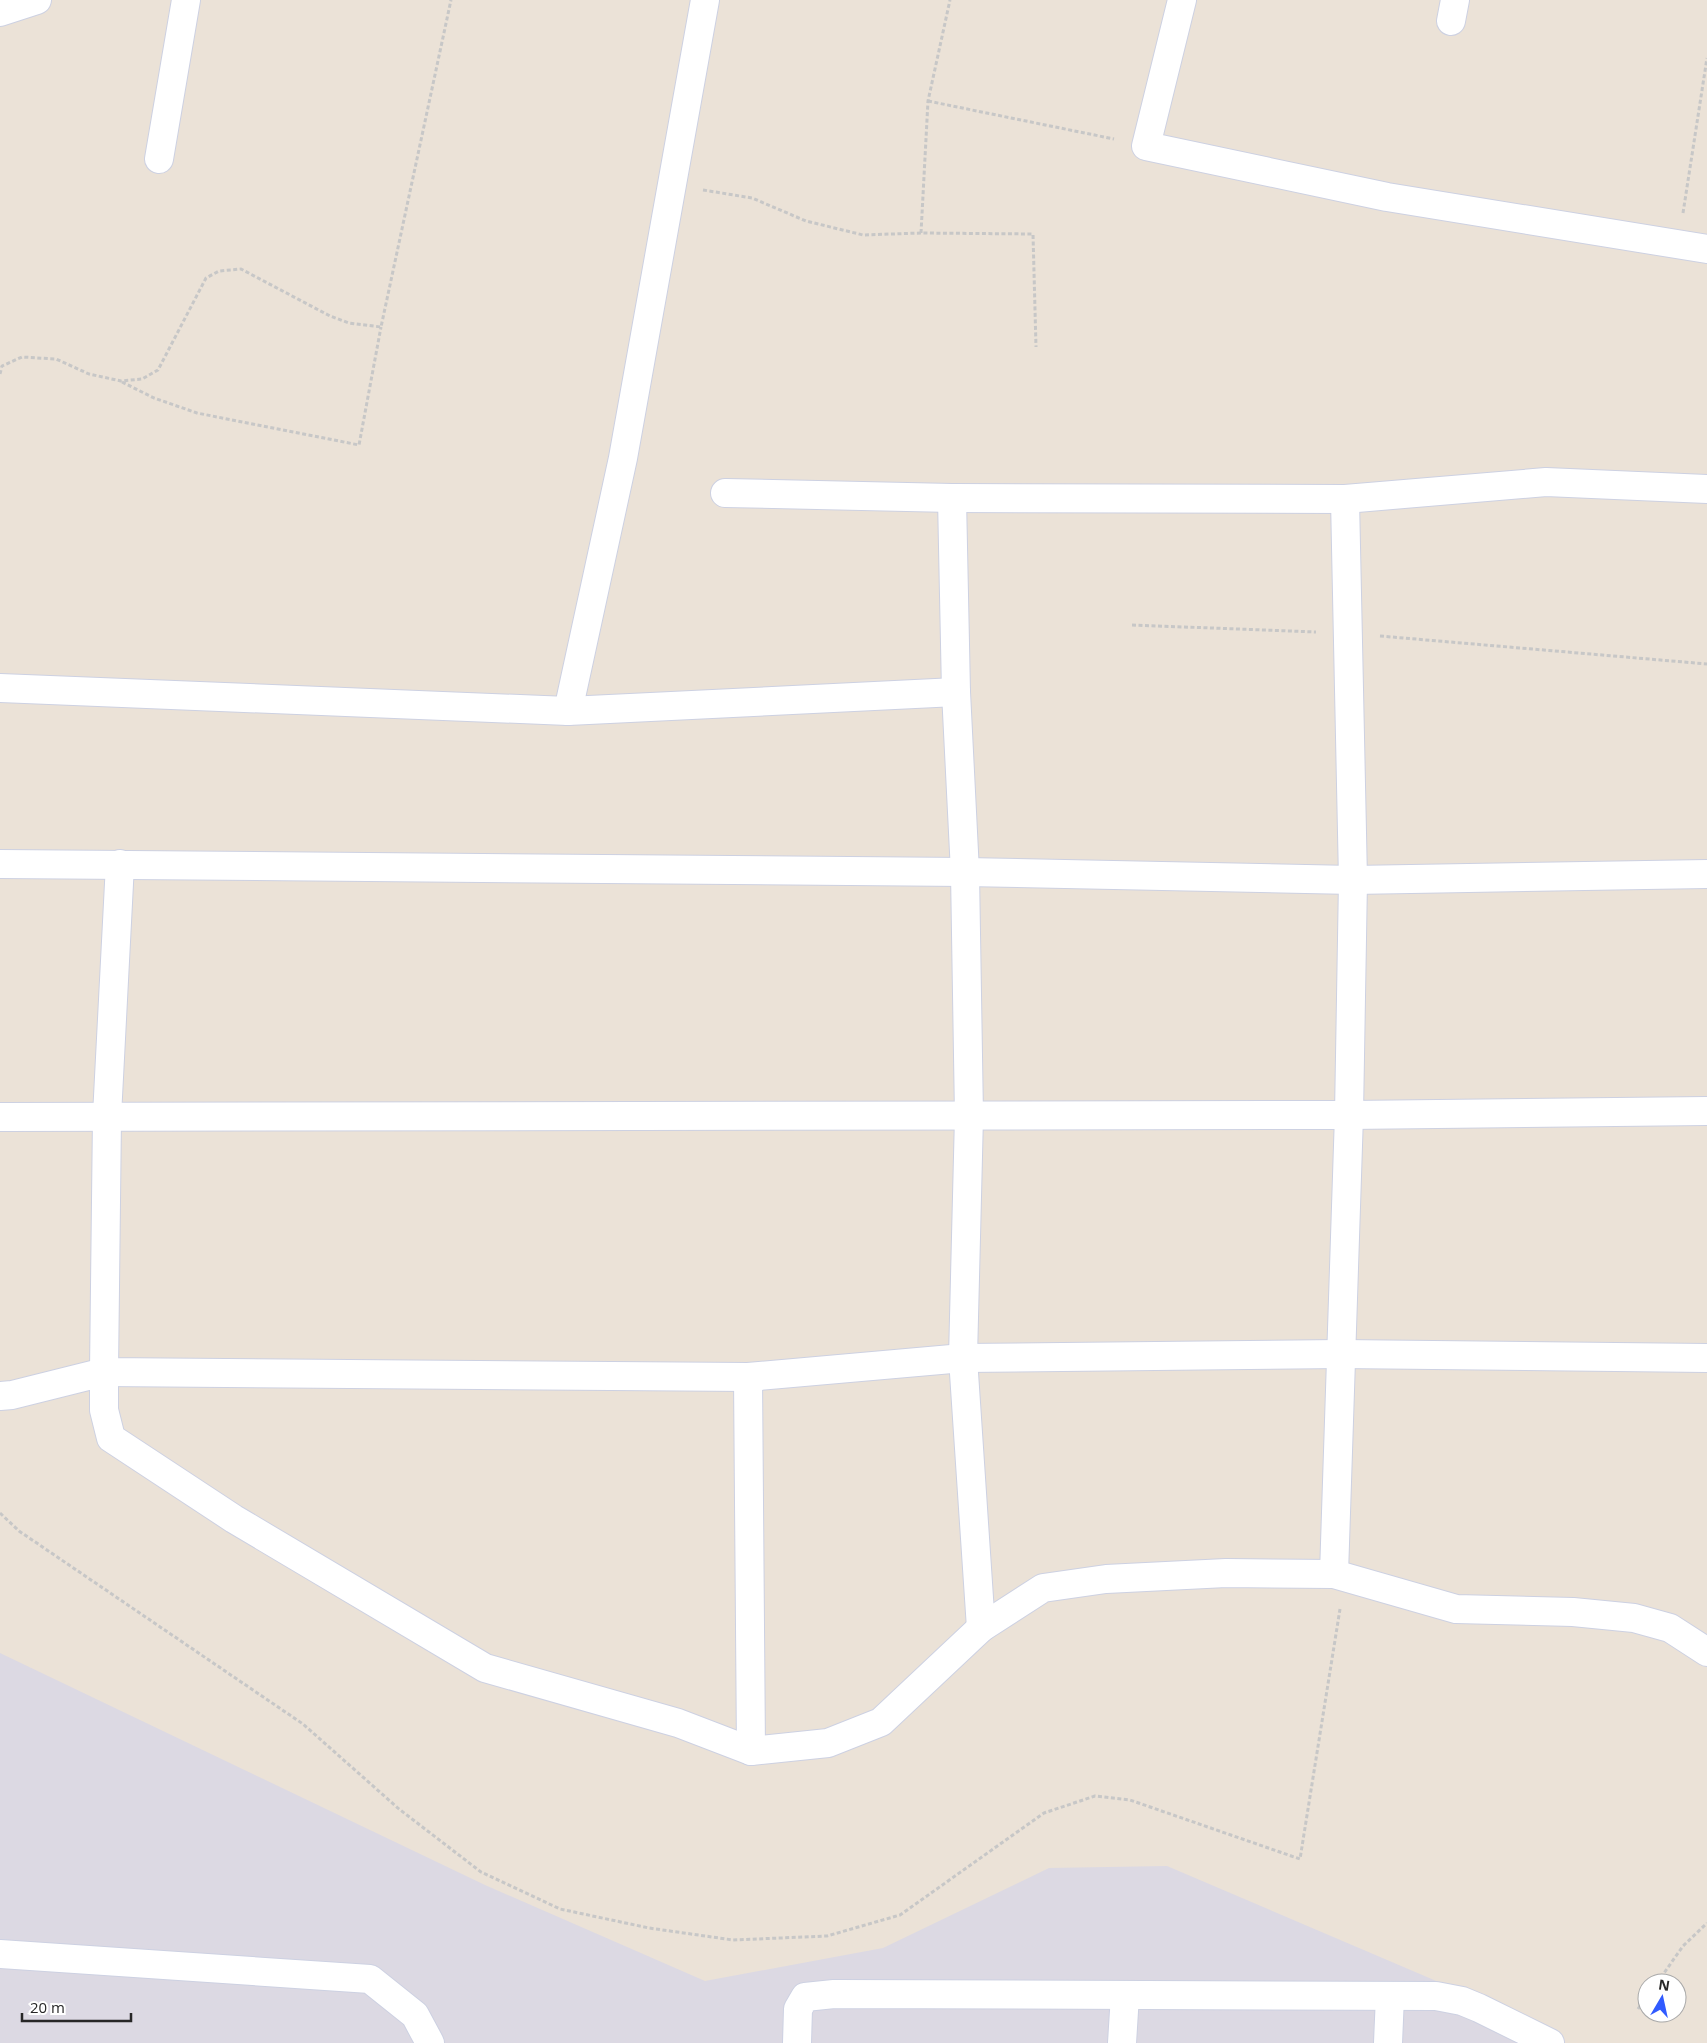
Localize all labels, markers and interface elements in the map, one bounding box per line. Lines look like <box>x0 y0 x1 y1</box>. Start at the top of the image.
north arrow <box>1637 1973 1687 2023</box>
text: N <box>1657 1974 1671 1995</box>
scale bar <box>22 1990 131 2022</box>
text: 20 m <box>30 1997 65 2017</box>

